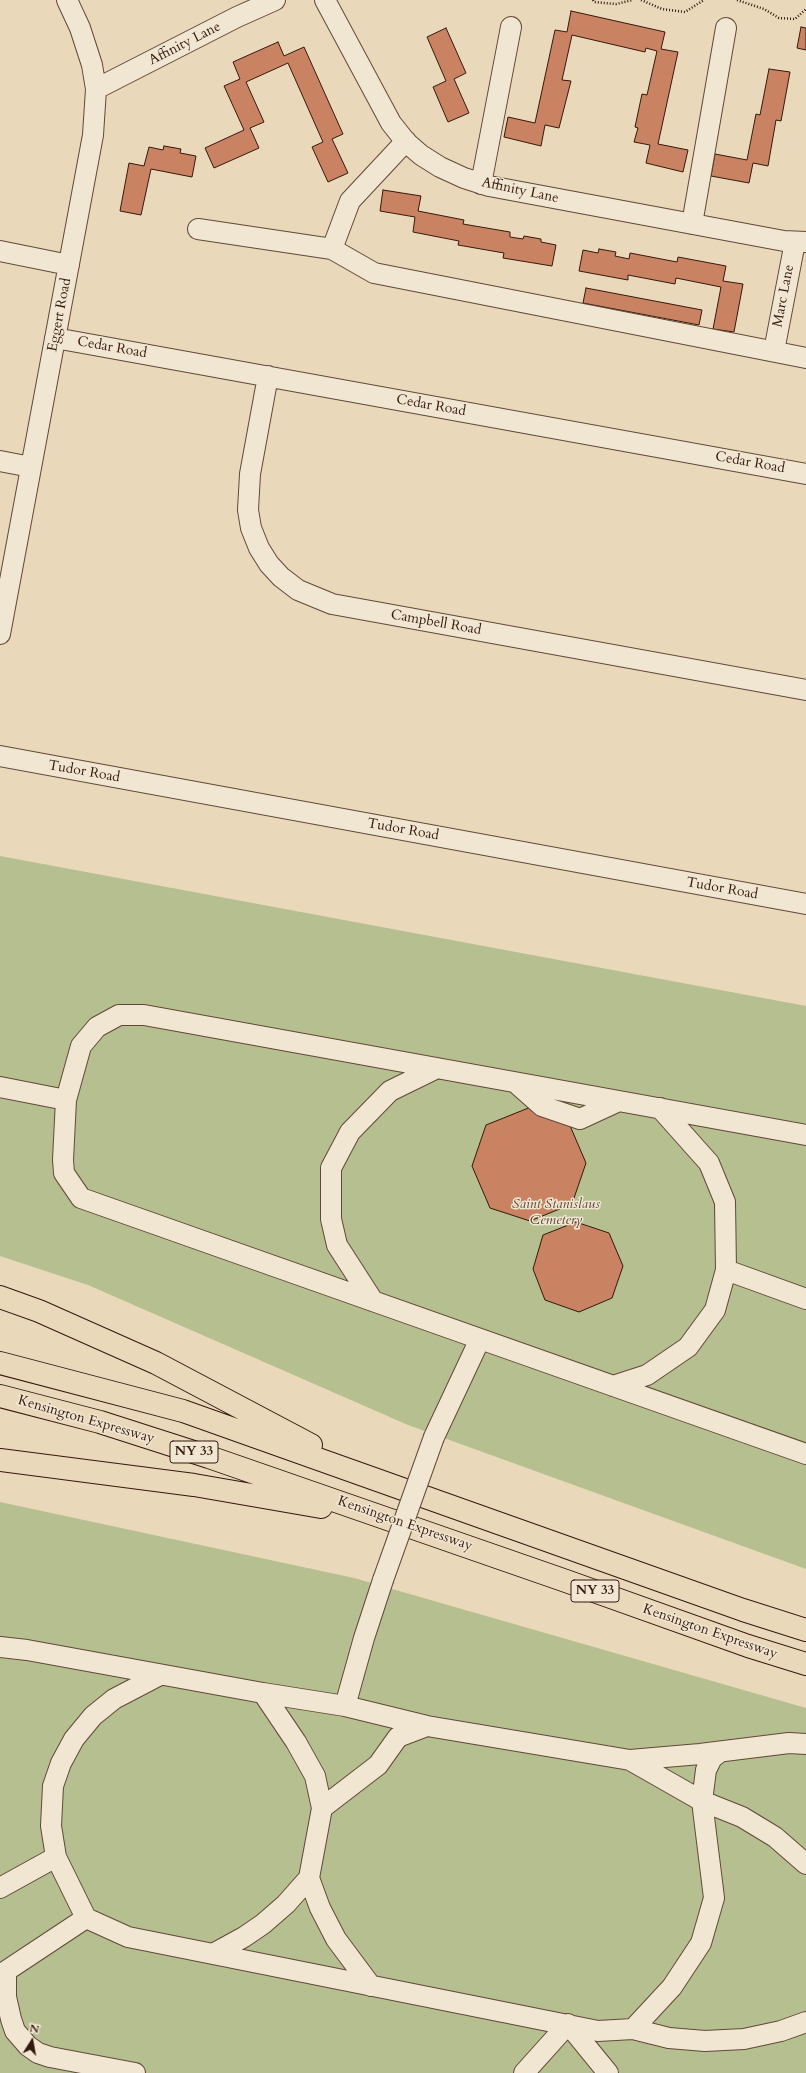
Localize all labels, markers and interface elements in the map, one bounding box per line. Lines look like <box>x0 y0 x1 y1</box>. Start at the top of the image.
street label: Affinity Lane <box>146 19 224 69</box>
street label: Affinity Lane <box>480 175 560 207</box>
street label: Marc Lane <box>770 263 798 329</box>
street label: Eggert Road <box>45 277 75 353</box>
street label: Cedar Road <box>76 334 148 362</box>
street label: Cedar Road <box>395 392 467 420</box>
street label: Cedar Road <box>714 449 786 477</box>
street label: Campbell Road <box>389 607 483 639</box>
street label: Tudor Road <box>47 757 121 787</box>
street label: Tudor Road <box>366 815 440 845</box>
street label: Tudor Road <box>685 874 759 904</box>
park label: Saint Stanislaus Cemetery <box>512 1197 600 1230</box>
street label: Kensington Expressway <box>16 1392 156 1448</box>
road number: NY 33 <box>170 1441 218 1463</box>
street label: Kensington Expressway <box>335 1493 475 1555</box>
road number: NY 33 <box>571 1580 619 1602</box>
street label: Kensington Expressway <box>640 1601 780 1663</box>
text: N <box>28 2020 40 2037</box>
north arrow <box>12 2021 52 2061</box>

